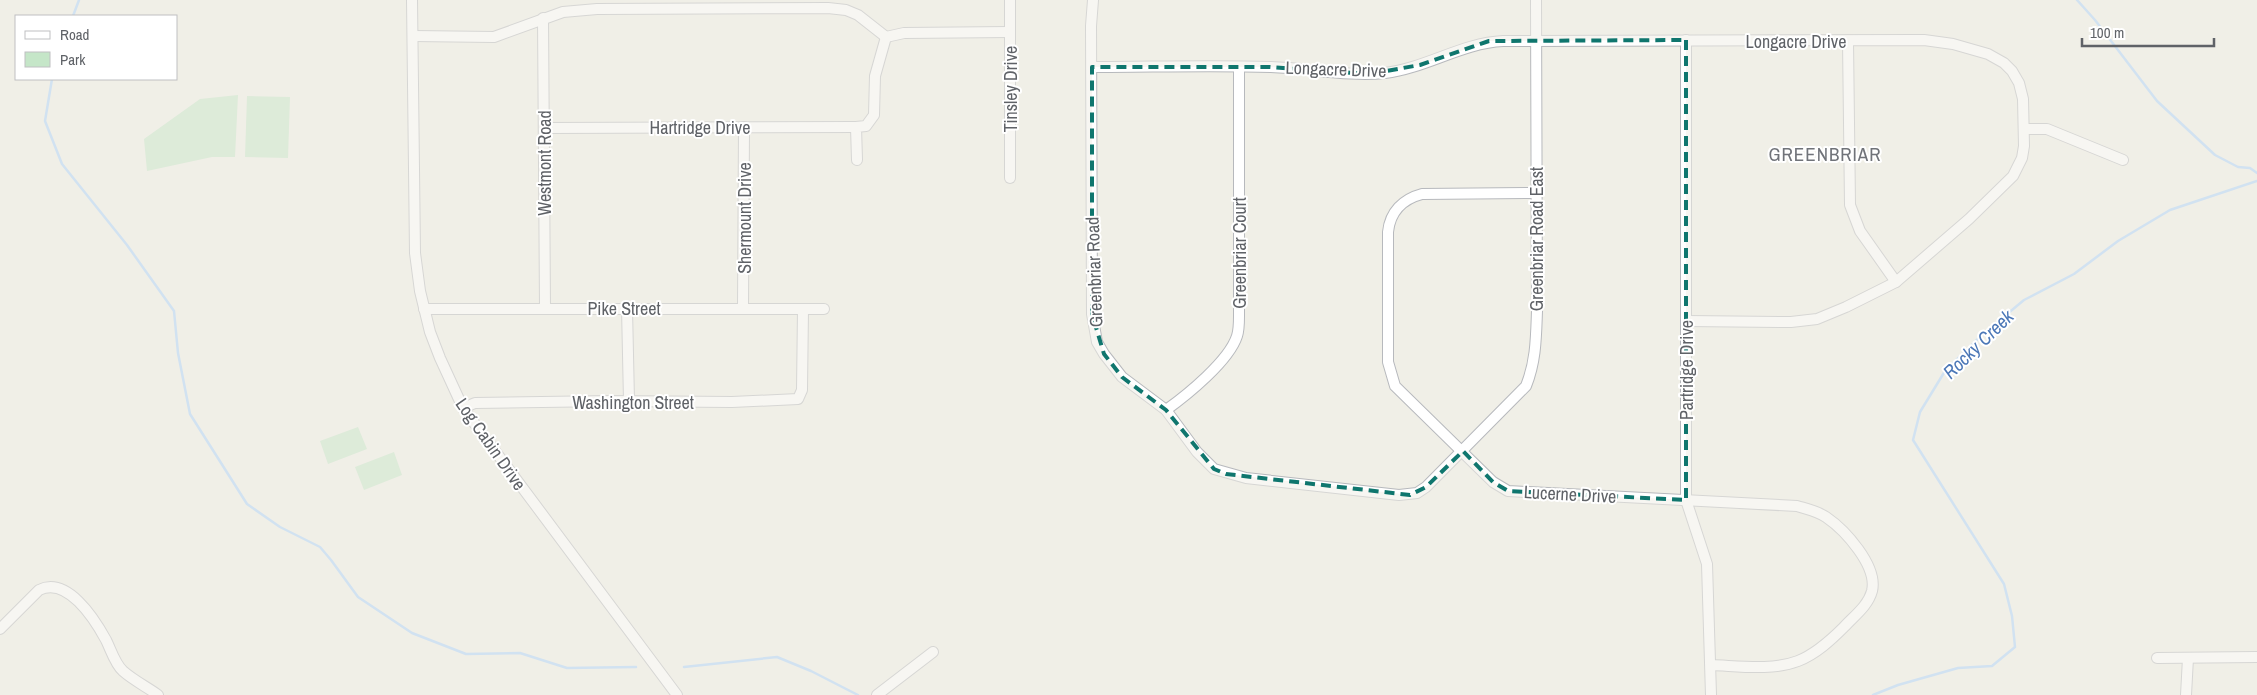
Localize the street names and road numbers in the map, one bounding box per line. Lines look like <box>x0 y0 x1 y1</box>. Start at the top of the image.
street label: Longacre Drive <box>1746 29 1846 54</box>
street label: Tinsley Drive <box>998 46 1023 132</box>
street label: Longacre Drive <box>1285 55 1387 83</box>
street label: Westmont Road <box>532 110 557 216</box>
street label: Hartridge Drive <box>650 115 750 140</box>
street label: Shermount Drive <box>732 162 757 274</box>
street label: Greenbriar Road East <box>1524 167 1549 311</box>
street label: Greenbriar Court <box>1227 197 1252 309</box>
street label: Greenbriar Road <box>1080 216 1108 328</box>
street label: Pike Street <box>587 296 661 321</box>
street label: Partridge Drive <box>1674 320 1699 420</box>
street label: Washington Street <box>572 390 694 415</box>
street label: Log Cabin Drive <box>450 393 532 495</box>
street label: Lucerne Drive <box>1523 479 1617 509</box>

